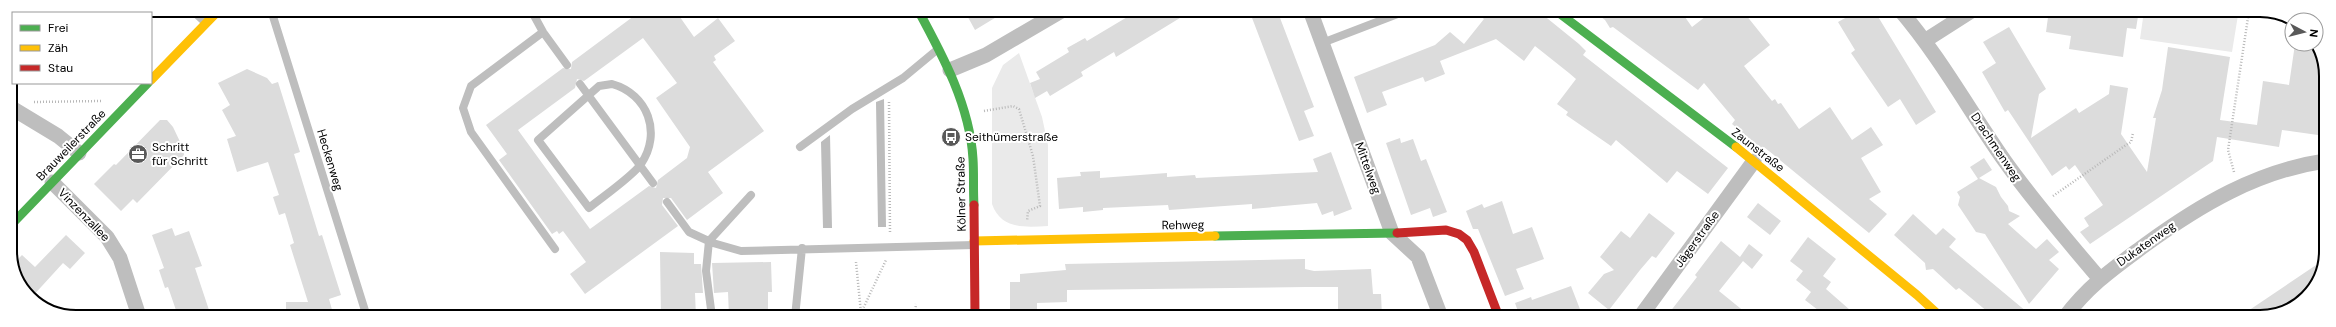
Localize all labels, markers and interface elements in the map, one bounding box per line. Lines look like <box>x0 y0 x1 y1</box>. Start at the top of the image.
legend <box>12 12 152 84</box>
north arrow <box>2284 12 2324 52</box>
text: Frei <box>48 20 68 36</box>
text: N <box>2306 28 2321 38</box>
text: Zäh <box>48 40 68 56</box>
text: Stau <box>48 60 73 76</box>
street label: Brauweilerstraße <box>33 106 109 184</box>
street label: Drachmenweg <box>1967 109 2025 185</box>
street label: Zaunstraße <box>1728 124 1788 176</box>
bus stop icon: Seithümerstraße <box>940 126 962 148</box>
street label: Heckenweg <box>313 127 347 193</box>
place label: Seithümerstraße <box>965 129 1058 145</box>
place label: Schritt für Schritt <box>152 139 208 169</box>
street label: Mittelweg <box>1351 140 1385 196</box>
office icon: Schritt für Schritt <box>127 143 149 165</box>
street label: Kölner Straße <box>952 156 970 232</box>
street label: Vinzenzallee <box>55 185 113 245</box>
street label: Jägerstraße <box>1671 207 1723 271</box>
street label: Rehweg <box>1161 217 1205 233</box>
street label: Dukatenweg <box>2114 218 2179 270</box>

